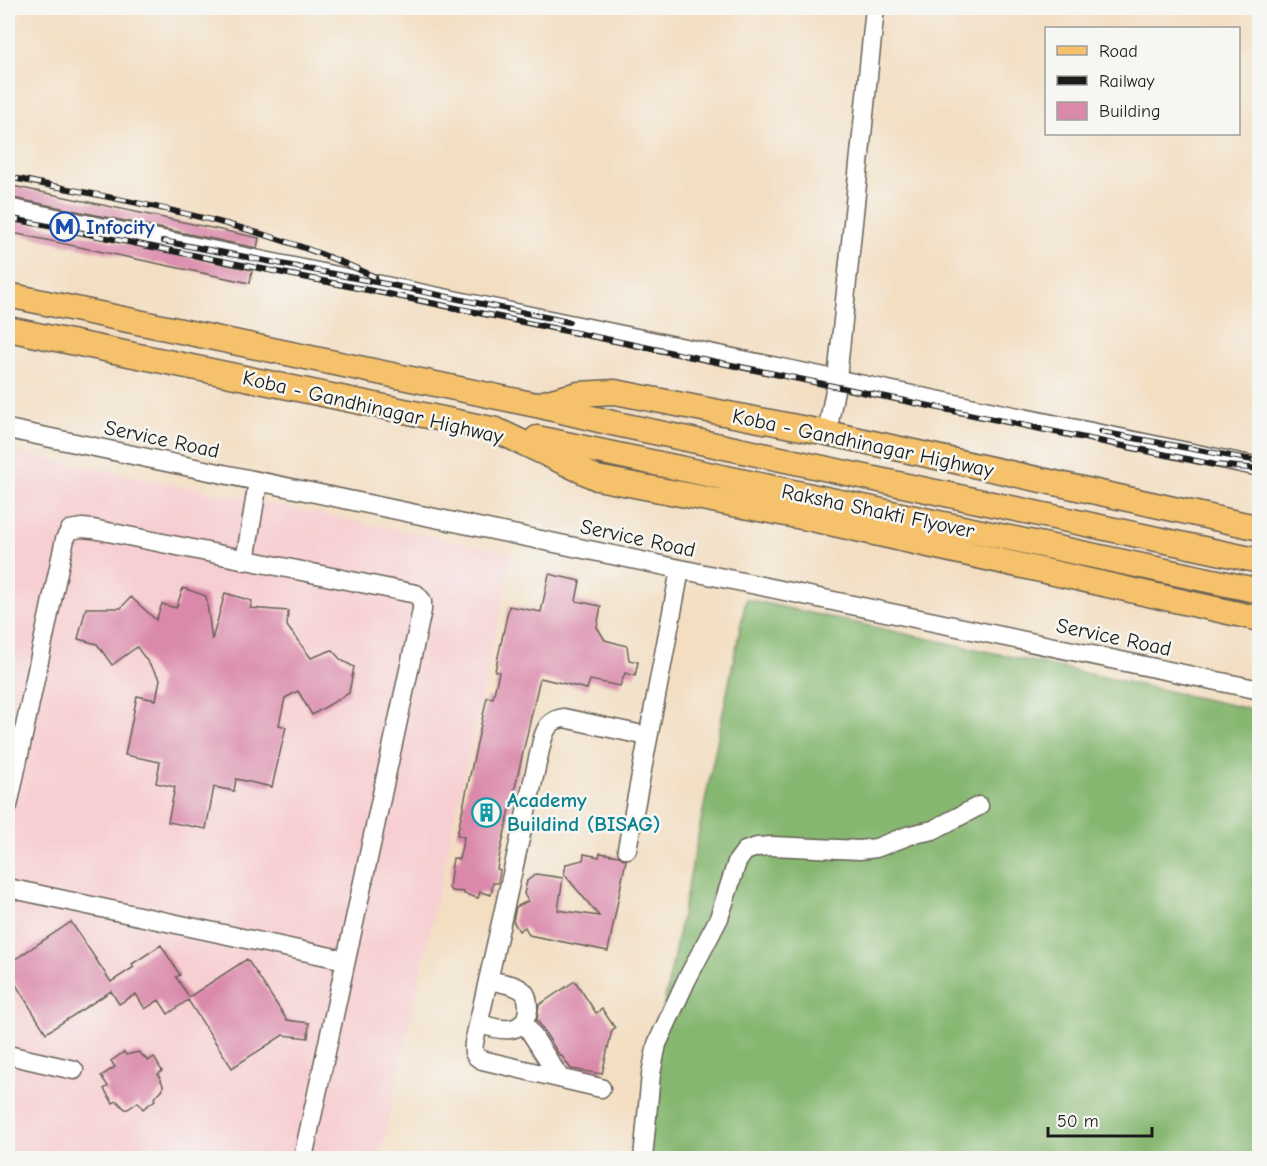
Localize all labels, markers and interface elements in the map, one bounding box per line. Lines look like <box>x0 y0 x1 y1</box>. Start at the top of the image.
legend <box>1045 27 1240 135</box>
text: Road <box>1099 41 1138 62</box>
text: Railway <box>1099 71 1156 92</box>
text: Building <box>1099 101 1161 122</box>
metro station icon: Infocity <box>49 211 81 243</box>
place label: Infocity <box>86 215 155 239</box>
street label: Koba - Gandhinagar Highway <box>240 365 506 449</box>
street label: Koba - Gandhinagar Highway <box>730 404 996 483</box>
street label: Service Road <box>102 415 222 463</box>
street label: Raksha Shakti Flyover <box>779 479 977 543</box>
street label: Service Road <box>578 514 698 562</box>
street label: Service Road <box>1054 613 1174 661</box>
place label: Academy Buildind (BISAG) <box>507 788 660 836</box>
building icon: Academy Buildind (BISAG) <box>470 796 502 828</box>
scale bar <box>1048 1100 1152 1138</box>
text: 50 m <box>1057 1111 1099 1132</box>

